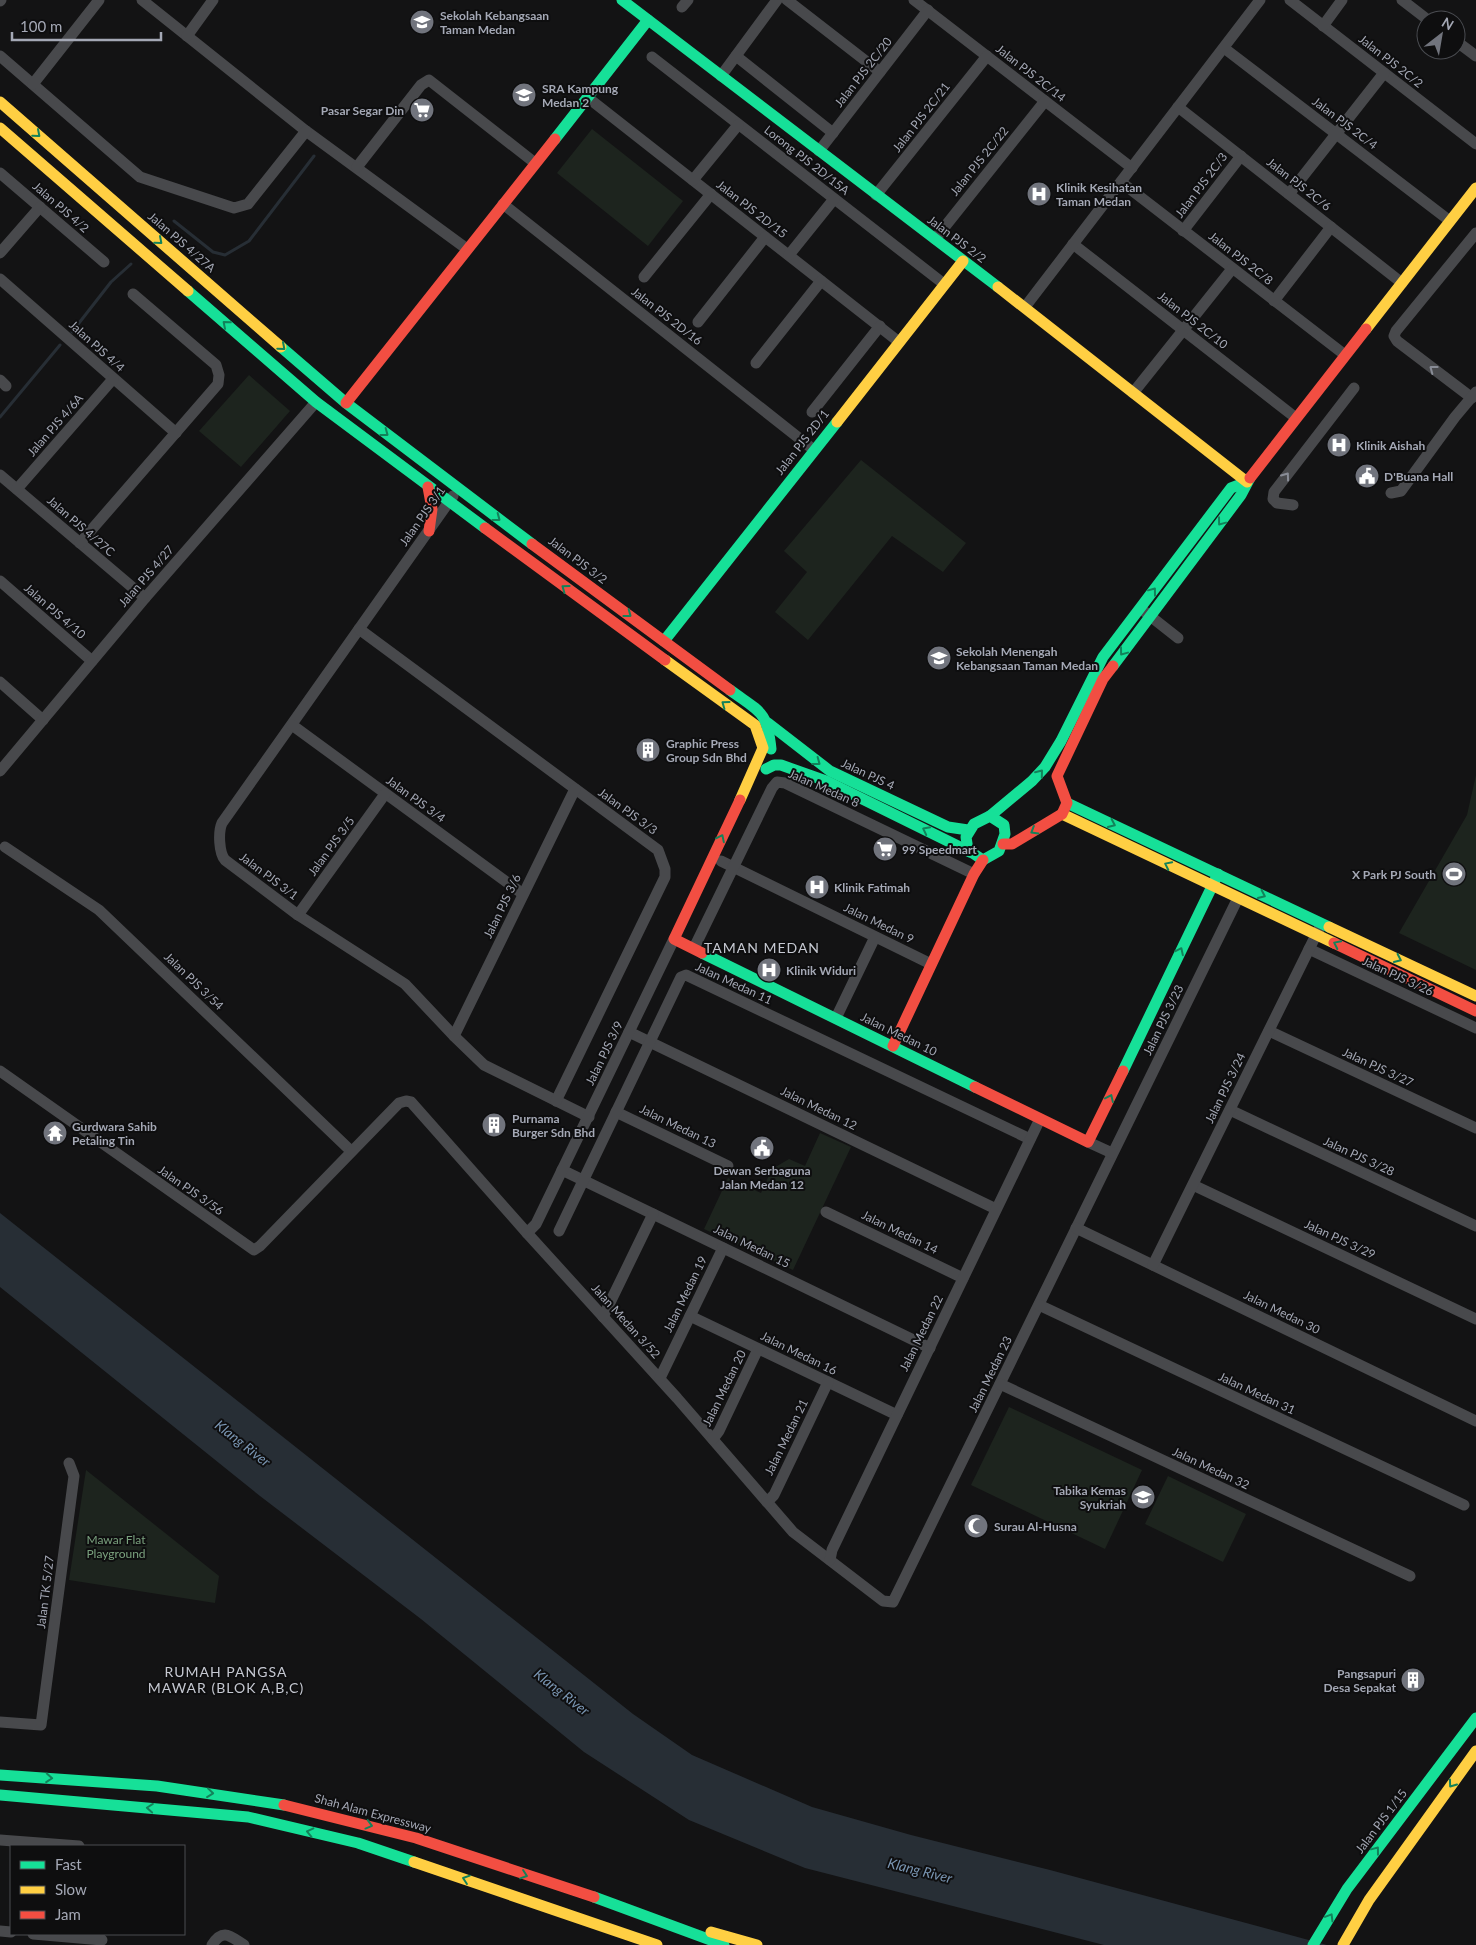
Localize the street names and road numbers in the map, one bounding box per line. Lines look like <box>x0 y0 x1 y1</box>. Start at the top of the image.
street label: Jalan PJS 2C/2 <box>1356 31 1426 91</box>
street label: Jalan PJS 2C/20 <box>831 34 895 110</box>
street label: Jalan PJS 2C/14 <box>993 41 1069 105</box>
street label: Jalan PJS 2C/21 <box>889 79 953 155</box>
street label: Jalan PJS 2C/4 <box>1310 94 1381 152</box>
street label: Lorong PJS 2D/15A <box>761 122 853 198</box>
street label: Jalan PJS 2C/22 <box>947 123 1011 199</box>
street label: Jalan PJS 2C/3 <box>1172 149 1230 220</box>
street label: Jalan PJS 2C/6 <box>1264 154 1334 214</box>
street label: Jalan PJS 2D/15 <box>714 177 790 241</box>
street label: Jalan PJS 4/2 <box>30 179 92 236</box>
street label: Jalan PJS 4/27A <box>145 209 220 276</box>
street label: Jalan PJS 2/2 <box>925 212 989 266</box>
street label: Jalan PJS 2C/8 <box>1206 228 1276 288</box>
street label: Jalan PJS 2D/16 <box>629 284 705 348</box>
street label: Jalan PJS 2C/10 <box>1155 288 1231 352</box>
street label: Jalan PJS 4/4 <box>66 317 128 375</box>
street label: Jalan PJS 4/6A <box>24 390 87 459</box>
street label: Jalan PJS 2D/1 <box>772 406 832 478</box>
street label: Jalan PJS 3/1 <box>396 483 448 549</box>
street label: Jalan PJS 4/27C <box>44 493 118 559</box>
street label: Jalan PJS 3/2 <box>546 533 610 587</box>
street label: Jalan PJS 4/27 <box>115 542 177 610</box>
street label: Jalan PJS 4/10 <box>21 580 89 642</box>
street label: Jalan PJS 4 <box>839 755 897 793</box>
street label: Jalan Medan 8 <box>786 766 862 810</box>
street label: Jalan PJS 3/4 <box>383 772 449 826</box>
street label: Jalan PJS 3/3 <box>595 784 661 838</box>
street label: Jalan PJS 3/5 <box>304 813 358 879</box>
street label: Jalan PJS 3/1 <box>237 849 301 903</box>
street label: Jalan PJS 3/6 <box>480 871 524 941</box>
street label: Jalan Medan 9 <box>842 900 917 946</box>
street label: Jalan PJS 3/54 <box>161 949 227 1013</box>
street label: Jalan PJS 3/26 <box>1360 953 1436 999</box>
street label: Jalan Medan 11 <box>693 959 775 1007</box>
street label: Jalan PJS 3/23 <box>1139 982 1187 1058</box>
street label: Jalan Medan 10 <box>858 1009 940 1059</box>
street label: Jalan PJS 3/9 <box>582 1018 626 1088</box>
street label: Jalan PJS 3/27 <box>1340 1044 1416 1090</box>
street label: Jalan PJS 3/24 <box>1201 1050 1249 1126</box>
street label: Jalan Medan 12 <box>778 1083 860 1133</box>
street label: Jalan Medan 13 <box>637 1101 719 1151</box>
street label: Jalan PJS 3/28 <box>1321 1133 1397 1179</box>
street label: Jalan PJS 3/56 <box>155 1162 227 1218</box>
street label: Jalan Medan 14 <box>859 1207 941 1257</box>
street label: Jalan PJS 3/29 <box>1302 1216 1378 1262</box>
street label: Jalan Medan 15 <box>711 1221 793 1271</box>
street label: Jalan Medan 19 <box>660 1253 710 1335</box>
street label: Jalan Medan 3/52 <box>589 1281 664 1361</box>
street label: Jalan Medan 30 <box>1241 1287 1323 1337</box>
street label: Jalan Medan 22 <box>896 1292 946 1374</box>
street label: Jalan Medan 16 <box>758 1328 840 1378</box>
street label: Jalan Medan 23 <box>965 1333 1015 1415</box>
street label: Jalan Medan 20 <box>699 1347 749 1429</box>
street label: Jalan Medan 31 <box>1216 1369 1298 1417</box>
street label: Jalan Medan 21 <box>761 1396 811 1478</box>
street label: Jalan Medan 32 <box>1170 1444 1252 1492</box>
street label: Jalan TK 5/27 <box>33 1555 57 1629</box>
street label: Jalan PJS 1/15 <box>1352 1786 1410 1856</box>
street label: Shah Alam Expressway <box>313 1790 434 1836</box>

